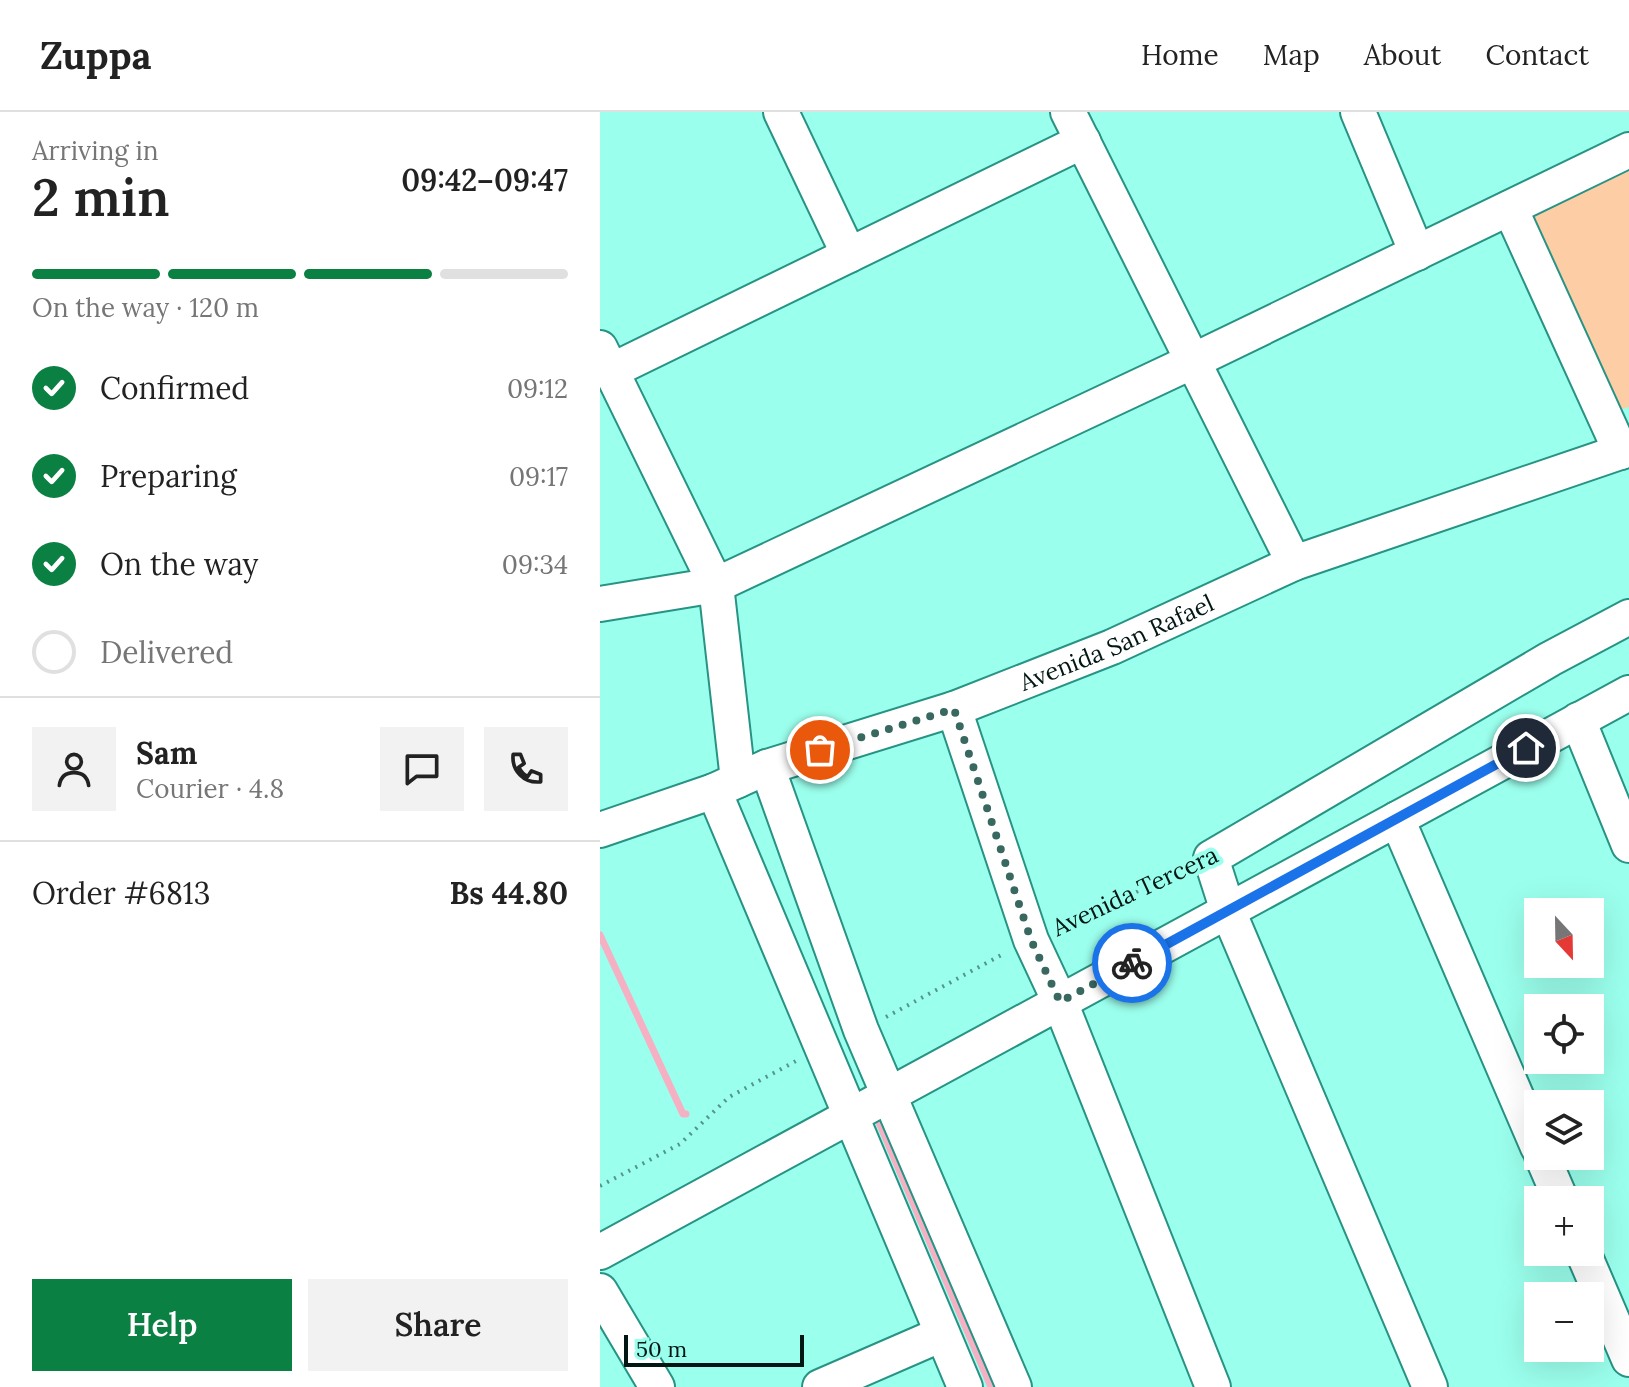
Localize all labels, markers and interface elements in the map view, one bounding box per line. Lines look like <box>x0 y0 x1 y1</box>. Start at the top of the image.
text: Zuppa <box>40 31 151 79</box>
text: Home <box>1141 37 1219 73</box>
text: Map <box>1263 37 1320 73</box>
text: About <box>1364 37 1441 73</box>
text: Contact <box>1485 37 1589 73</box>
text: Arriving in <box>32 134 159 167</box>
text: 09:42–09:47 <box>401 161 568 199</box>
text: 2 min <box>32 164 170 230</box>
text: On the way · 120 m <box>32 291 259 324</box>
icon: check <box>32 366 76 410</box>
text: Confirmed <box>100 369 249 407</box>
text: 09:12 <box>507 372 568 405</box>
icon: check <box>32 454 76 498</box>
text: Preparing <box>100 457 237 495</box>
text: 09:17 <box>509 460 568 493</box>
icon: check <box>32 542 76 586</box>
text: On the way <box>100 545 258 583</box>
text: 09:34 <box>502 548 568 581</box>
street label: Avenida San Rafael <box>1014 587 1218 698</box>
text: Delivered <box>100 633 233 671</box>
pin <box>1492 714 1560 782</box>
pin <box>786 716 854 784</box>
icon: home <box>1504 726 1548 770</box>
button: person <box>32 727 116 811</box>
button: chat <box>380 727 464 811</box>
button: phone <box>484 727 568 811</box>
icon: bag <box>798 728 842 772</box>
text: Sam <box>136 734 197 772</box>
text: Courier · 4.8 <box>136 772 284 805</box>
street label: Avenida Tercera <box>1046 839 1223 943</box>
text: Order #6813 <box>32 874 210 912</box>
text: Bs 44.80 <box>450 874 568 912</box>
north arrow <box>1524 898 1604 978</box>
map controls <box>1524 898 1604 1362</box>
courier <box>1092 923 1172 1003</box>
icon: bike <box>1110 941 1154 985</box>
button: locate <box>1524 994 1604 1074</box>
button: layers <box>1524 1090 1604 1170</box>
button: + <box>1524 1186 1604 1266</box>
button: Help <box>32 1279 292 1371</box>
button: Share <box>308 1279 568 1371</box>
button: − <box>1524 1282 1604 1362</box>
scale bar <box>624 1331 804 1367</box>
text: 50 m <box>636 1335 687 1363</box>

